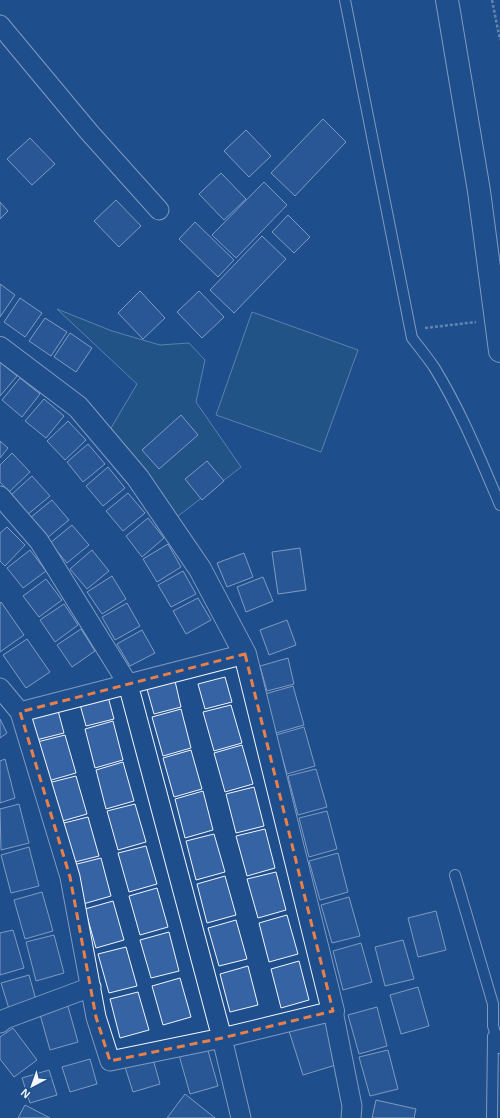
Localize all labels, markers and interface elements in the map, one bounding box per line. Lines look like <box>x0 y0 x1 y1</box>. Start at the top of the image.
north arrow <box>12 1066 52 1106</box>
text: N <box>18 1086 32 1101</box>

